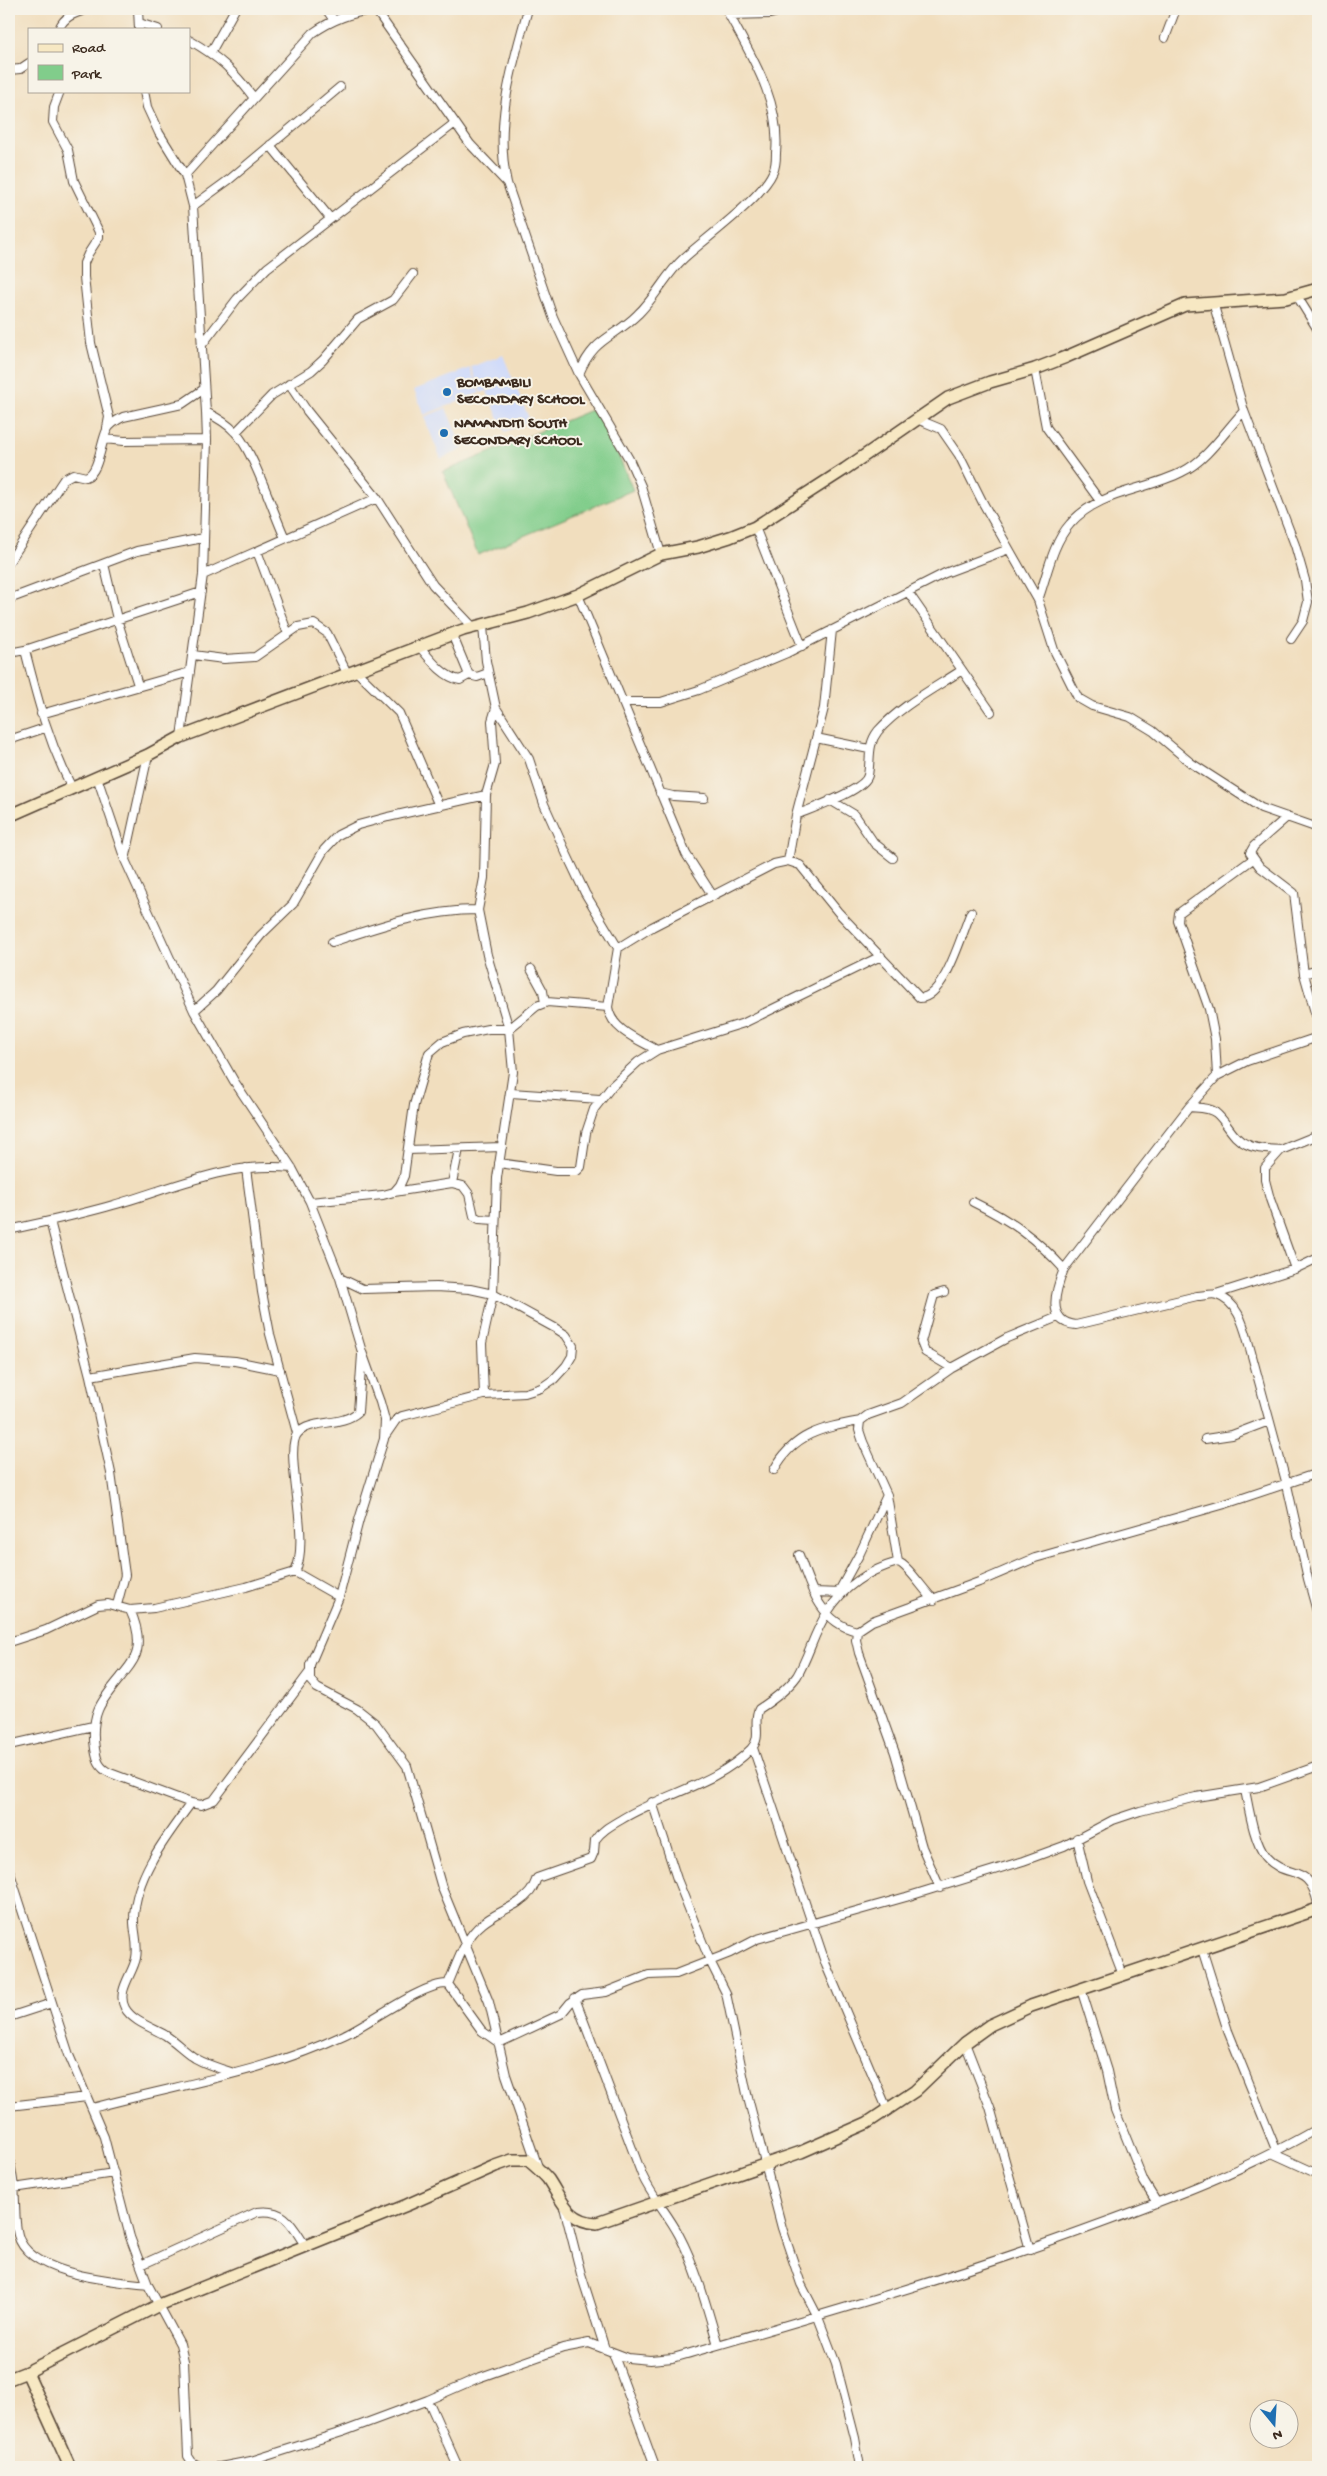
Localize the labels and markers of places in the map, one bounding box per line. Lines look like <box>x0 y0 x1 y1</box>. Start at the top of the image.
place label: BOMBAMBILI SECONDARY SCHOOL <box>456 374 586 409</box>
marker: BOMBAMBILI SECONDARY SCHOOL <box>441 386 453 398</box>
place label: NAMANDITI SOUTH SECONDARY SCHOOL <box>454 415 583 450</box>
marker: NAMANDITI SOUTH SECONDARY SCHOOL <box>438 427 450 439</box>

